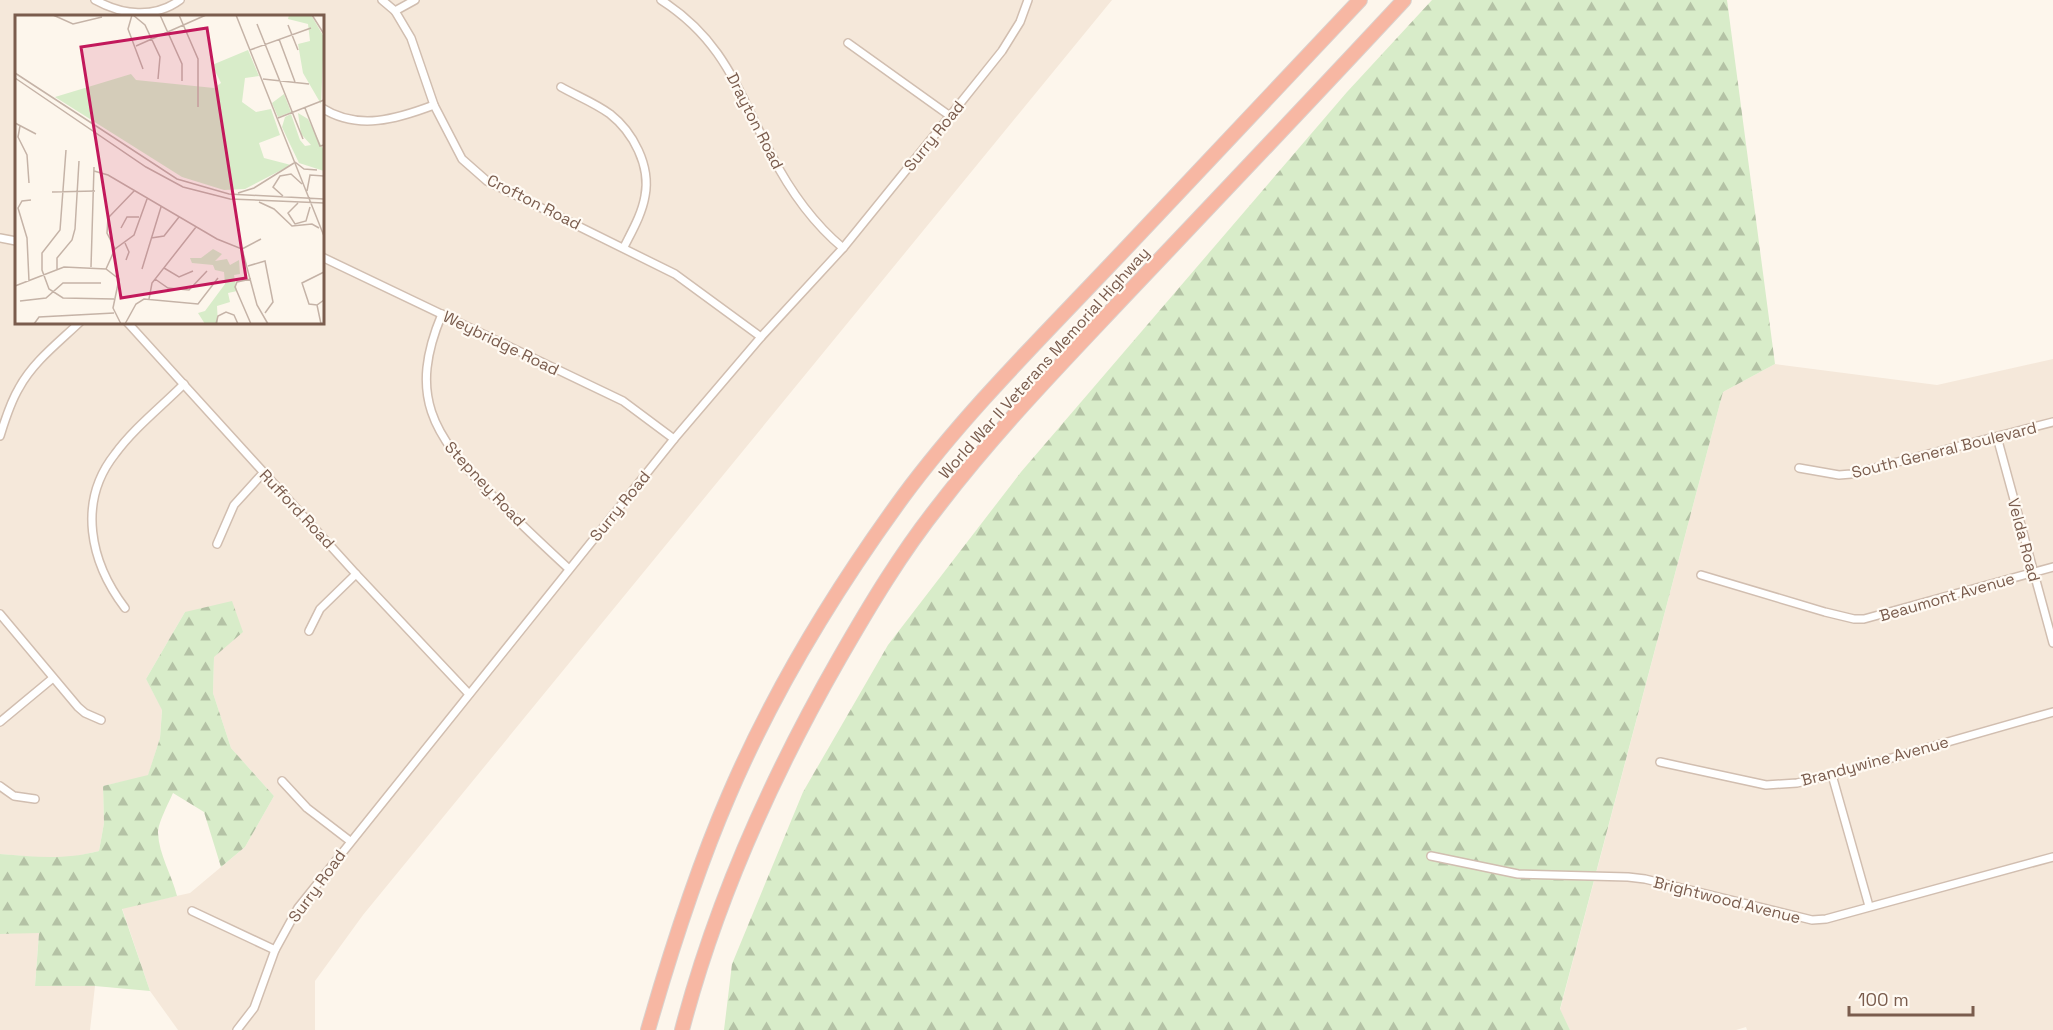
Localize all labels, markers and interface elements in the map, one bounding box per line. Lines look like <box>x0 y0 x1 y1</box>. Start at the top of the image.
inset map <box>15 15 324 324</box>
street label: Drayton Road <box>722 69 788 173</box>
street label: Surry Road <box>899 96 969 176</box>
street label: Crofton Road <box>484 169 584 235</box>
street label: World War II Veterans Memorial Highway <box>934 243 1154 483</box>
street label: Weybridge Road <box>439 306 563 380</box>
street label: South General Boulevard <box>1849 417 2039 483</box>
street label: Stepney Road <box>440 437 530 531</box>
street label: Rufford Road <box>255 465 339 553</box>
street label: Surry Road <box>585 466 655 546</box>
street label: Velda Road <box>2003 496 2045 584</box>
street label: Beaumont Avenue <box>1877 568 2017 626</box>
street label: Brandywine Avenue <box>1799 731 1951 791</box>
street label: Surry Road <box>284 846 350 926</box>
street label: Brightwood Avenue <box>1651 872 1803 928</box>
scale bar <box>1849 979 1974 1017</box>
text: 100 m <box>1858 988 1909 1011</box>

